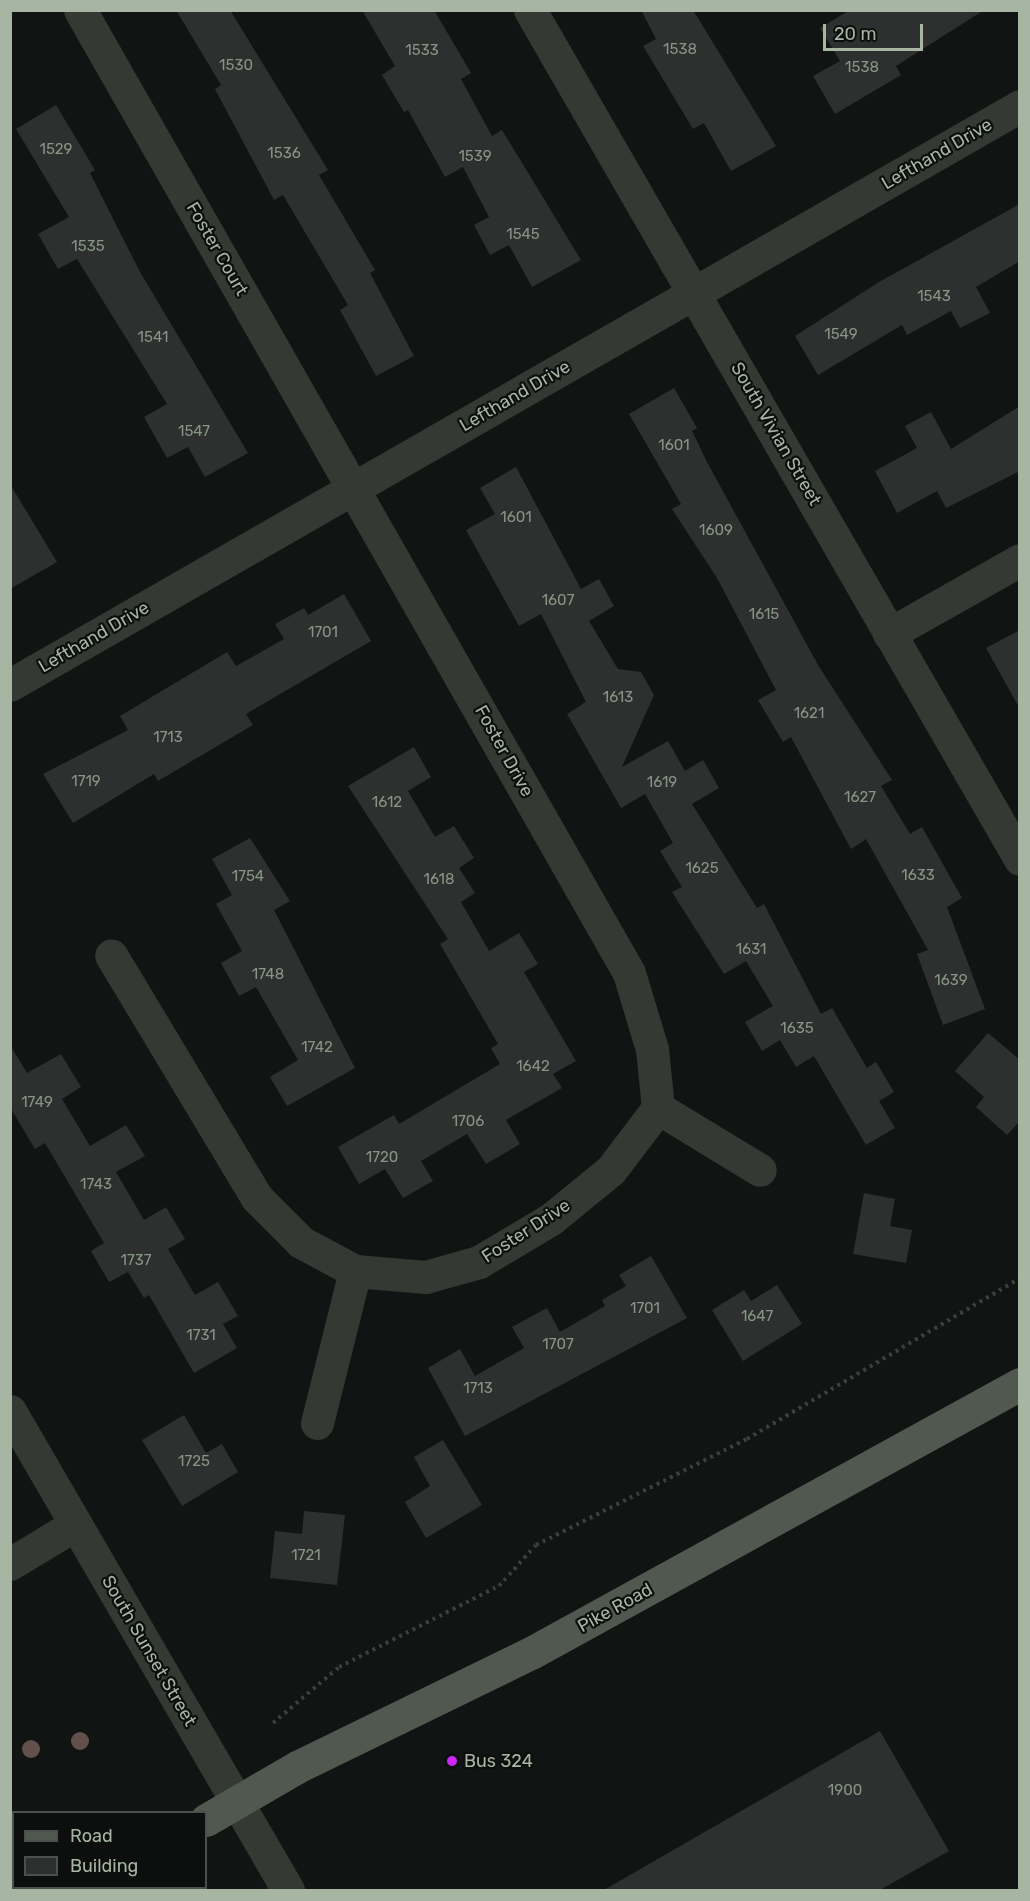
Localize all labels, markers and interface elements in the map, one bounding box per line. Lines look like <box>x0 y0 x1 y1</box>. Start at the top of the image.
scale bar <box>826 12 926 50</box>
text: 20 m <box>834 23 876 45</box>
house number: 1538 <box>663 41 697 59</box>
house number: 1533 <box>405 42 439 60</box>
house number: 1530 <box>219 57 253 75</box>
house number: 1538 <box>845 59 879 77</box>
street label: Lefthand Drive <box>878 114 996 194</box>
house number: 1529 <box>39 141 73 159</box>
house number: 1536 <box>267 145 301 163</box>
house number: 1539 <box>458 148 492 166</box>
street label: Foster Court <box>181 198 253 300</box>
house number: 1545 <box>506 226 540 244</box>
house number: 1535 <box>71 238 105 256</box>
house number: 1543 <box>917 288 951 306</box>
house number: 1549 <box>824 326 858 344</box>
house number: 1541 <box>138 329 168 347</box>
street label: Lefthand Drive <box>456 356 574 436</box>
street label: South Vivian Street <box>726 358 826 510</box>
house number: 1547 <box>178 423 210 441</box>
house number: 1601 <box>658 437 690 455</box>
house number: 1601 <box>500 509 532 527</box>
house number: 1609 <box>699 522 733 540</box>
house number: 1607 <box>542 592 574 610</box>
street label: Lefthand Drive <box>35 597 153 677</box>
house number: 1615 <box>749 606 779 624</box>
house number: 1701 <box>308 624 338 642</box>
house number: 1613 <box>603 689 633 707</box>
street label: Foster Drive <box>470 701 538 801</box>
house number: 1621 <box>794 705 824 723</box>
house number: 1713 <box>153 729 183 747</box>
house number: 1719 <box>71 773 101 791</box>
house number: 1619 <box>647 774 677 792</box>
house number: 1627 <box>844 789 876 807</box>
house number: 1612 <box>372 794 402 812</box>
house number: 1625 <box>685 860 719 878</box>
house number: 1633 <box>901 867 935 885</box>
house number: 1754 <box>232 868 264 886</box>
house number: 1618 <box>423 871 455 889</box>
house number: 1631 <box>736 941 766 959</box>
house number: 1748 <box>252 966 284 984</box>
house number: 1639 <box>934 972 968 990</box>
house number: 1635 <box>780 1020 814 1038</box>
house number: 1742 <box>301 1039 333 1057</box>
house number: 1642 <box>516 1058 550 1076</box>
house number: 1749 <box>21 1094 53 1112</box>
house number: 1706 <box>452 1113 484 1131</box>
house number: 1720 <box>366 1149 398 1167</box>
house number: 1743 <box>80 1176 112 1194</box>
street label: Foster Drive <box>478 1194 574 1268</box>
house number: 1737 <box>121 1252 151 1270</box>
house number: 1701 <box>630 1300 660 1318</box>
house number: 1647 <box>741 1308 773 1326</box>
house number: 1731 <box>186 1327 216 1345</box>
house number: 1707 <box>542 1336 574 1354</box>
house number: 1713 <box>463 1380 493 1398</box>
house number: 1725 <box>178 1453 210 1471</box>
house number: 1721 <box>291 1547 321 1565</box>
street label: South Sunset Street <box>97 1572 201 1730</box>
street label: Pike Road <box>574 1579 656 1637</box>
place label: Bus 324 <box>464 1750 533 1772</box>
marker: Bus 324 <box>445 1754 459 1768</box>
house number: 1900 <box>828 1782 862 1800</box>
legend <box>12 1811 207 1889</box>
text: Road <box>70 1825 113 1847</box>
text: Building <box>70 1855 138 1877</box>

